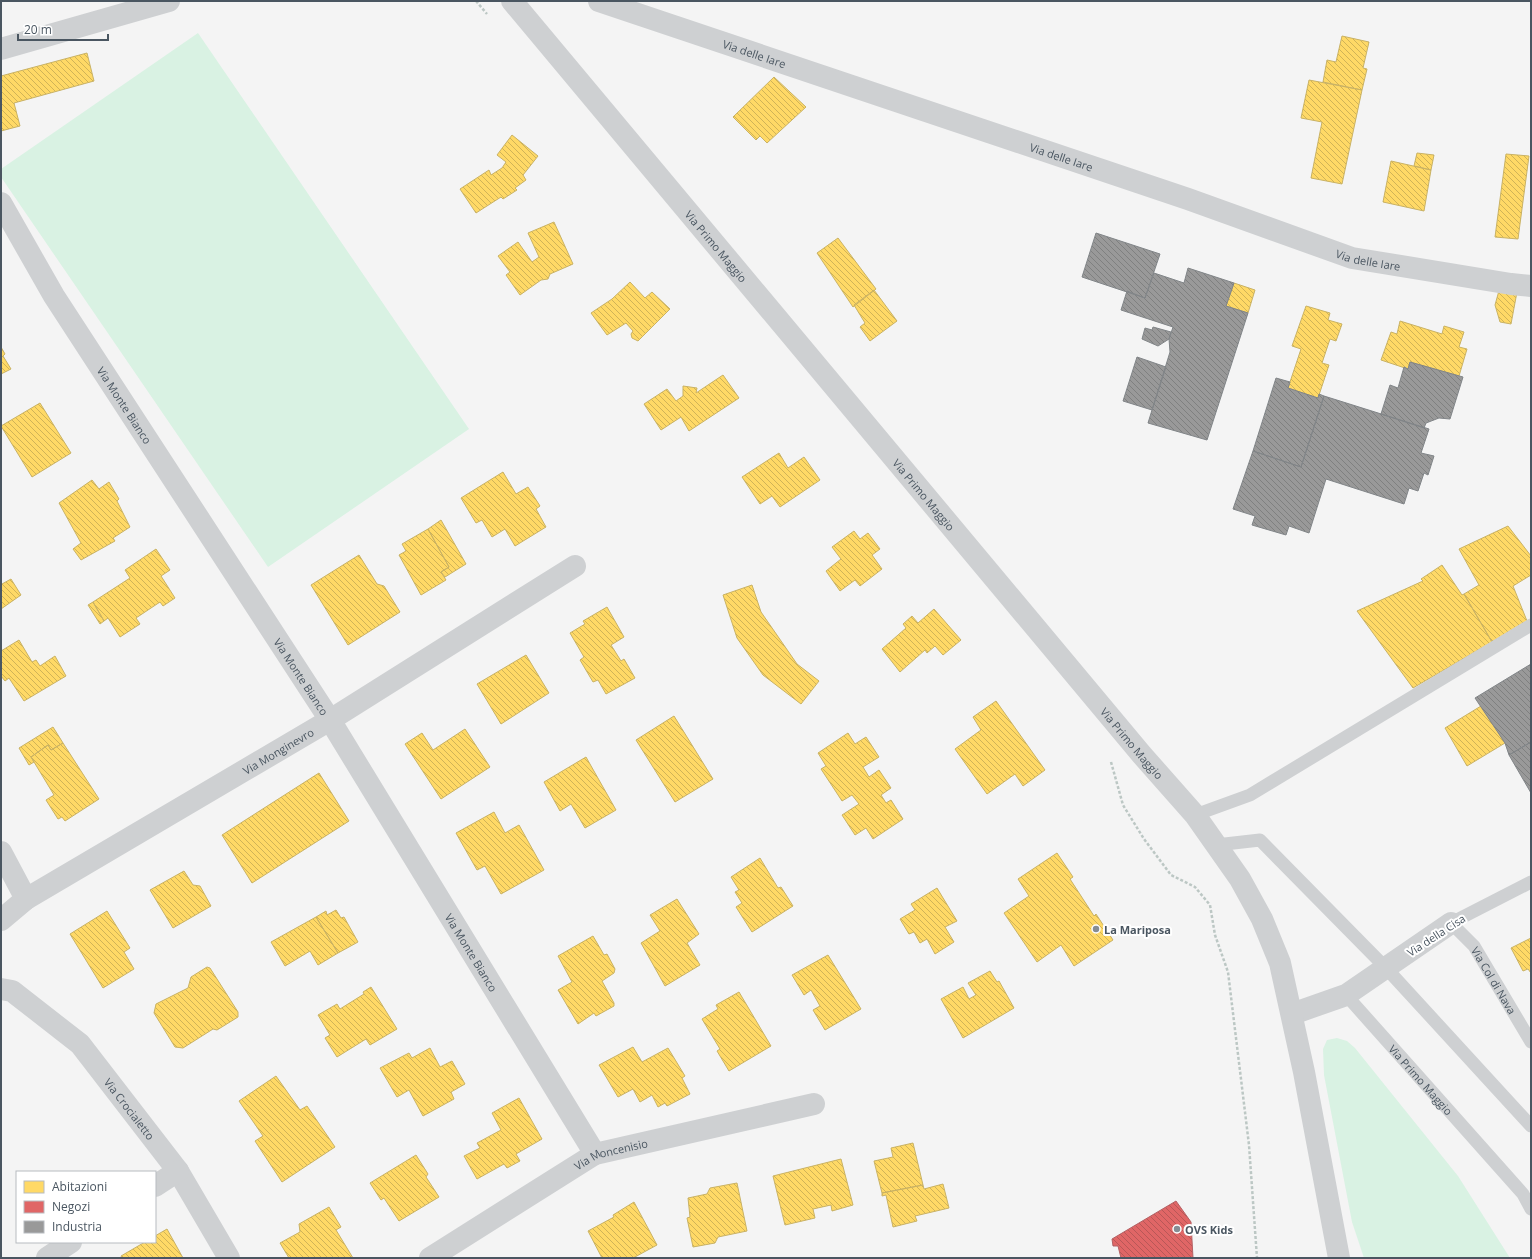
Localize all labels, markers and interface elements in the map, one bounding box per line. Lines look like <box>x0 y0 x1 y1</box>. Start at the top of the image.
scale bar <box>18 16 108 42</box>
text: 20 m <box>24 21 52 38</box>
street label: Via delle Iare <box>721 36 788 71</box>
street label: Via delle Iare <box>1028 139 1095 174</box>
street label: Via Primo Maggio <box>682 207 751 285</box>
street label: Via delle Iare <box>1334 245 1402 273</box>
street label: Via Monte Bianco <box>94 363 156 447</box>
street label: Via Primo Maggio <box>890 455 959 534</box>
street label: Via Monte Bianco <box>271 635 332 718</box>
street label: Via Primo Maggio <box>1098 704 1167 782</box>
street label: Via Monginevro <box>240 724 316 777</box>
street label: Via Monte Bianco <box>442 910 502 994</box>
street label: Via della Cisa <box>1404 911 1468 959</box>
place label: La Mariposa <box>1104 922 1171 937</box>
marker: La Mariposa <box>1091 924 1101 934</box>
street label: Via Col di Nava <box>1468 944 1520 1017</box>
street label: Via Primo Maggio <box>1386 1041 1457 1118</box>
street label: Via Crocialetto <box>101 1075 159 1143</box>
street label: Via Moncenisio <box>571 1135 649 1173</box>
legend <box>16 1171 156 1243</box>
text: Abitazioni <box>52 1178 107 1195</box>
text: Negozi <box>52 1198 90 1215</box>
text: Industria <box>52 1218 102 1235</box>
place label: OVS Kids <box>1185 1222 1233 1237</box>
marker: OVS Kids <box>1172 1224 1182 1234</box>

